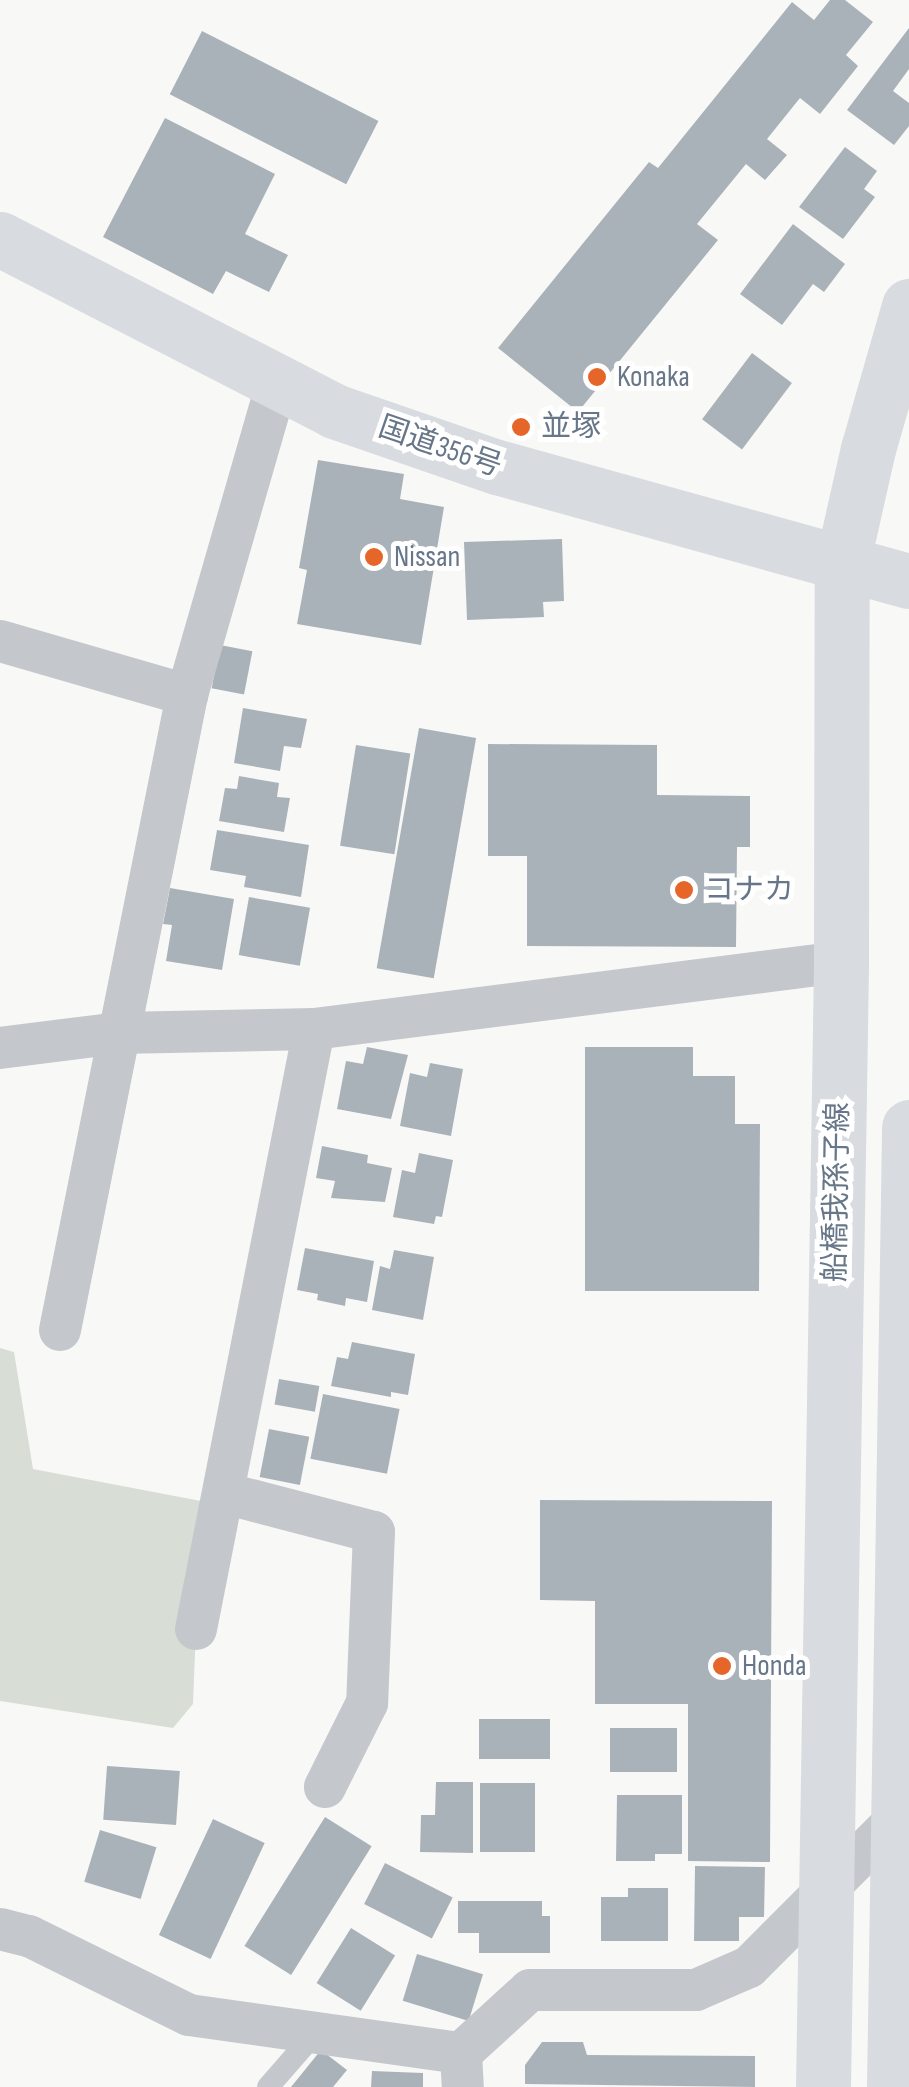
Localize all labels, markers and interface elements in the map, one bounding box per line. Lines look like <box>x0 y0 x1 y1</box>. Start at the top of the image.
place label: Konaka <box>617 359 690 395</box>
marker: Konaka <box>586 366 608 388</box>
street label: 国道356号 <box>374 409 506 485</box>
place label: 並塚 <box>541 409 601 445</box>
marker: 並塚 <box>510 416 532 438</box>
place label: Nissan <box>394 539 460 575</box>
marker: Nissan <box>363 546 385 568</box>
place label: コナカ <box>704 872 794 908</box>
marker: コナカ <box>673 879 695 901</box>
street label: 船橋我孫子線 <box>817 1102 857 1282</box>
place label: Honda <box>742 1648 807 1684</box>
marker: Honda <box>711 1655 733 1677</box>

